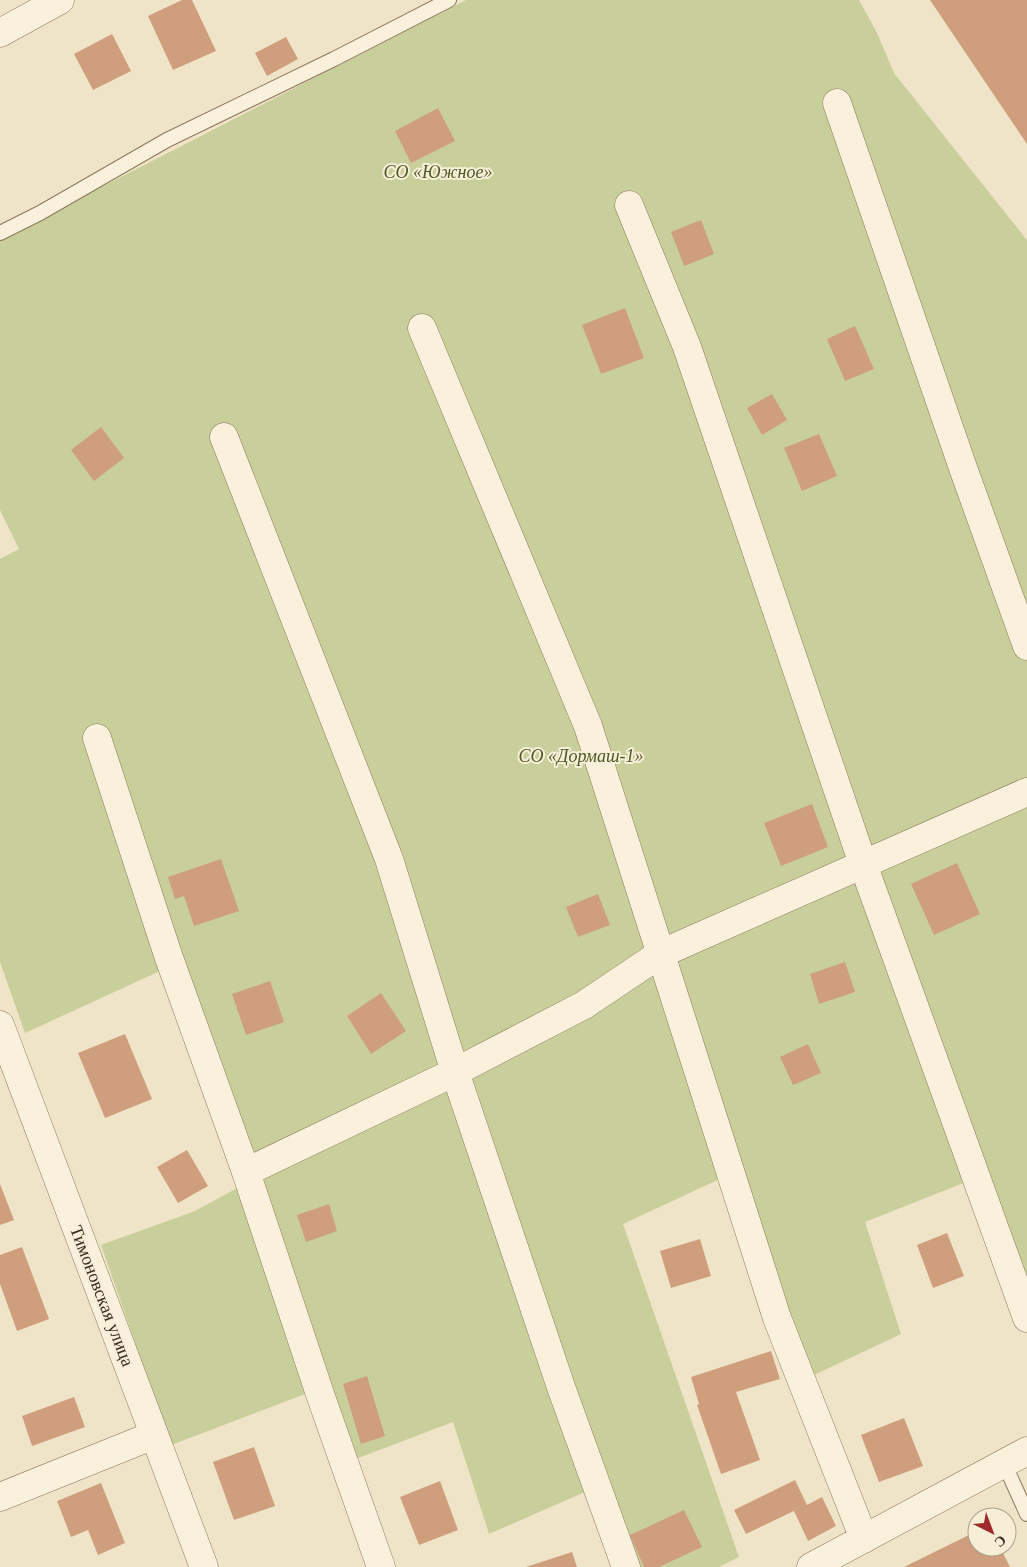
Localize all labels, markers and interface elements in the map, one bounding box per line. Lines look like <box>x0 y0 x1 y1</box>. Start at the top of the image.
park label: СО «Южное» <box>384 162 492 182</box>
park label: СО «Дормаш-1» <box>518 746 644 766</box>
street label: Тимоновская улица <box>66 1223 138 1369</box>
north arrow <box>967 1507 1017 1557</box>
text: С <box>992 1532 1009 1550</box>

